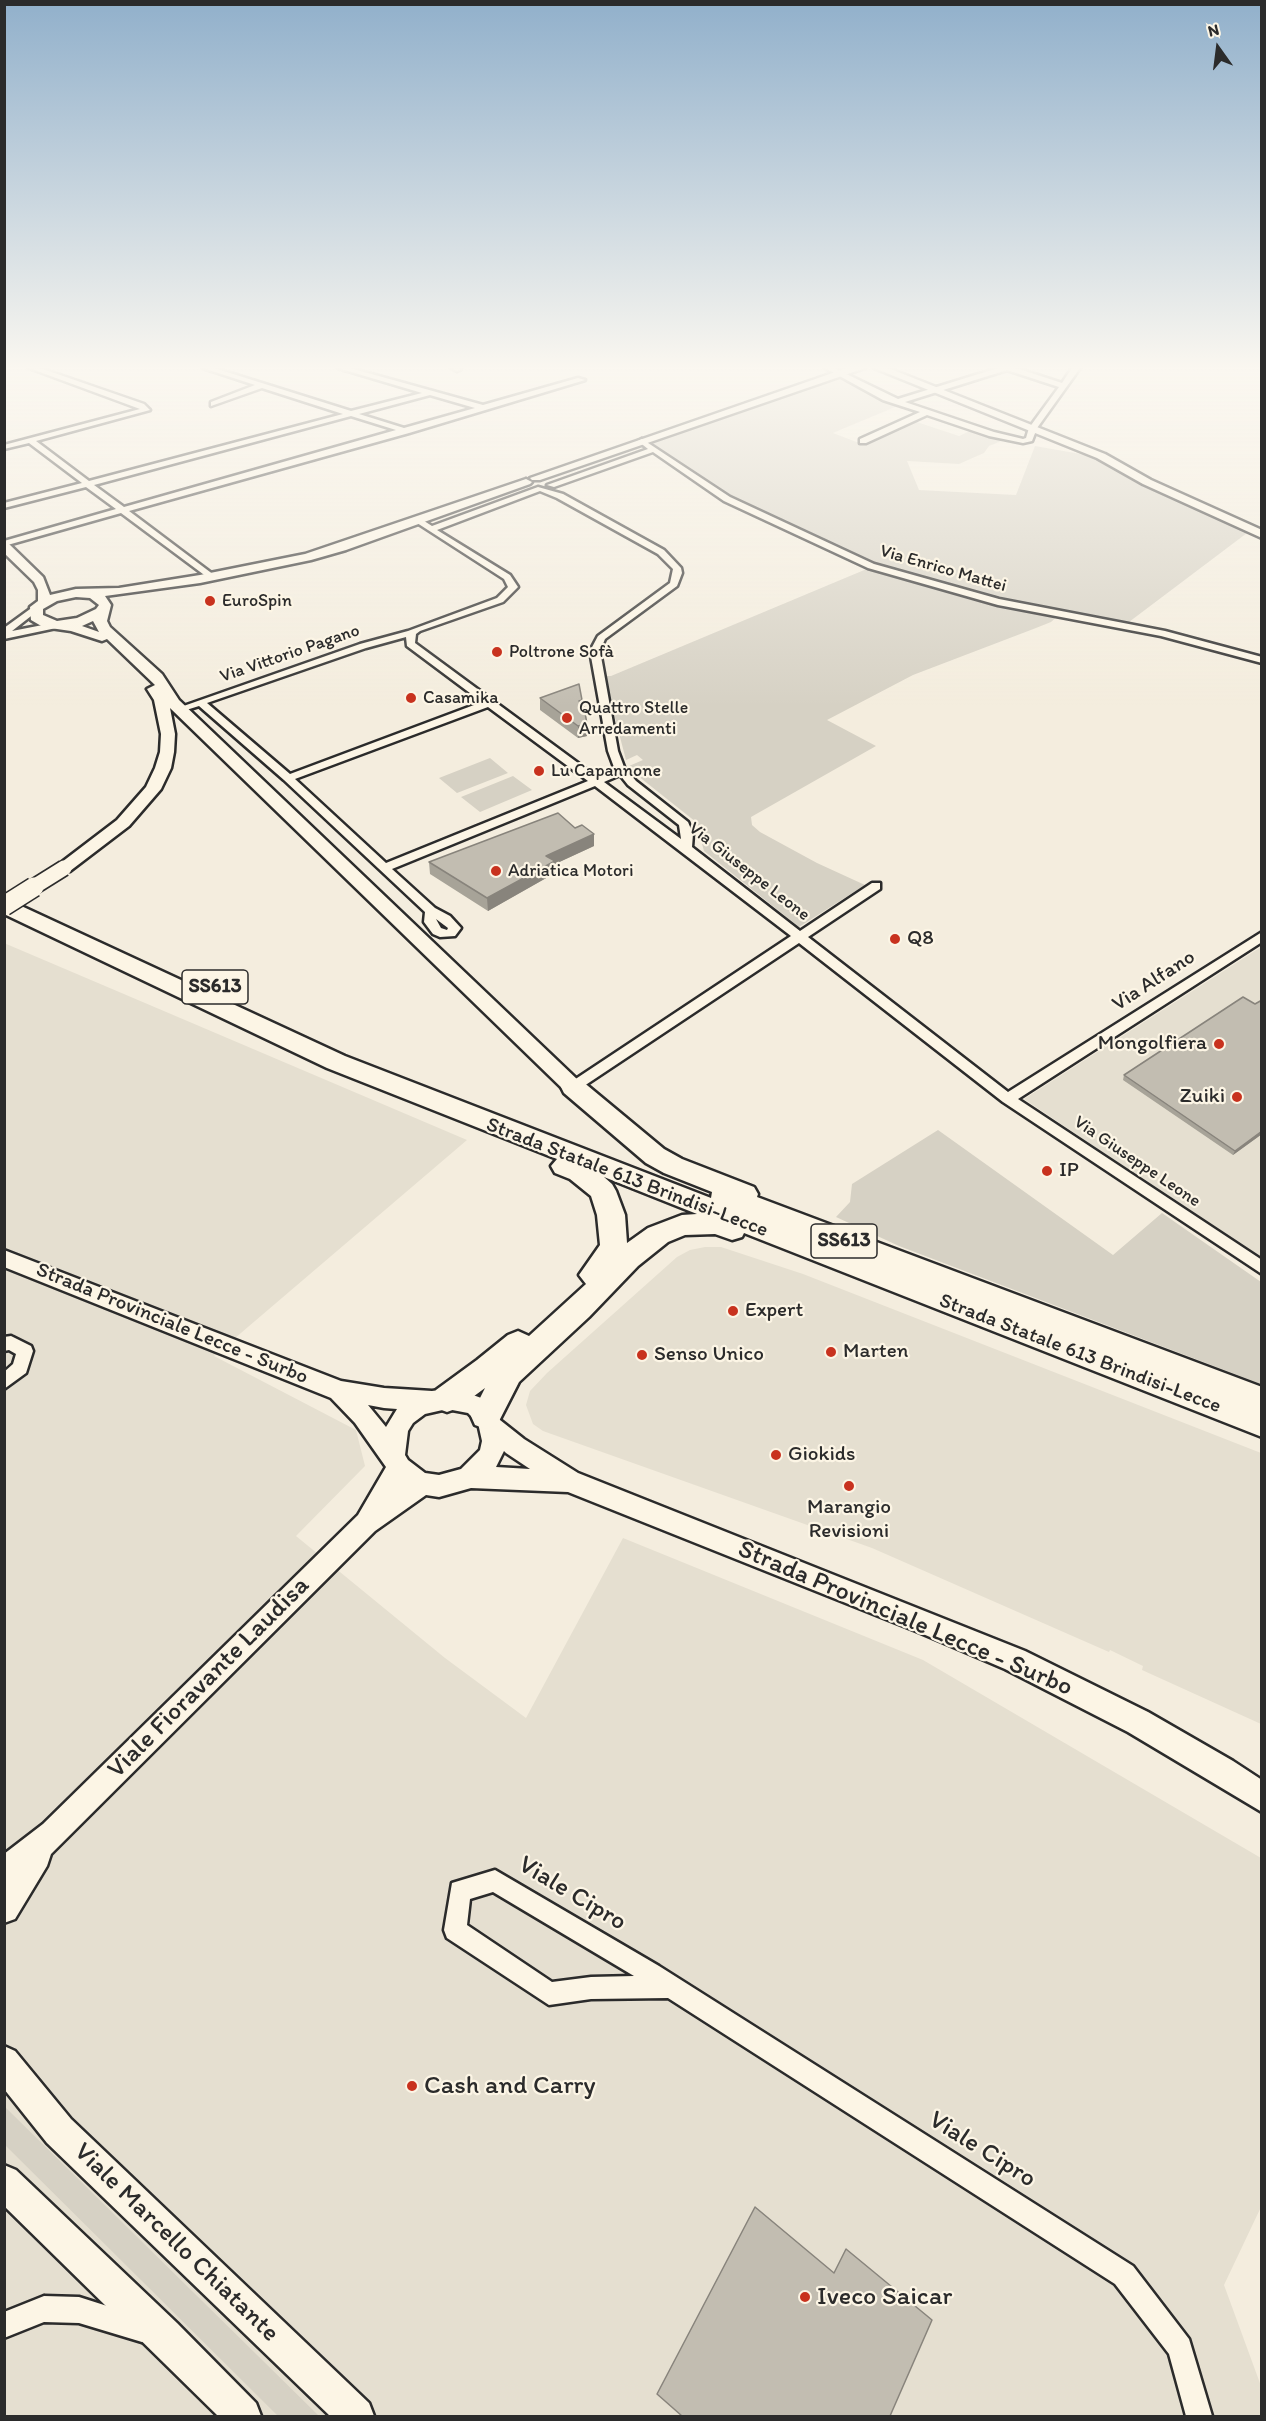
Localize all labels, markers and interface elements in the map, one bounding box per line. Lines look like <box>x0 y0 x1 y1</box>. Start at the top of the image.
north arrow <box>1188 18 1248 78</box>
text: N <box>1206 20 1221 41</box>
street label: Via Enrico Mattei <box>877 541 1009 597</box>
place label: EuroSpin <box>222 590 292 612</box>
marker: EuroSpin <box>203 594 217 608</box>
street label: Via Vittorio Pagano <box>217 620 363 688</box>
place label: Poltrone Sofà <box>509 641 614 663</box>
marker: Poltrone Sofà <box>490 645 504 659</box>
place label: Casamika <box>423 687 499 709</box>
marker: Casamika <box>404 691 418 705</box>
place label: Quattro Stelle Arredamenti <box>579 697 688 740</box>
marker: Quattro Stelle Arredamenti <box>560 711 574 725</box>
place label: Lu Capannone <box>551 760 661 782</box>
marker: Lu Capannone <box>532 764 546 778</box>
street label: Via Giuseppe Leone <box>684 818 814 926</box>
place label: Adriatica Motori <box>508 860 633 882</box>
marker: Adriatica Motori <box>489 864 503 878</box>
place label: Q8 <box>907 926 934 952</box>
marker: Q8 <box>888 932 902 946</box>
street label: Via Alfano <box>1108 945 1200 1017</box>
road number: SS613 <box>182 970 248 1004</box>
place label: Mongolfiera <box>1098 1031 1207 1057</box>
marker: Mongolfiera <box>1212 1037 1226 1051</box>
place label: Zuiki <box>1180 1084 1225 1110</box>
marker: Zuiki <box>1230 1090 1244 1104</box>
street label: Strada Statale 613 Brindisi-Lecce <box>482 1112 772 1244</box>
street label: Via Giuseppe Leone <box>1069 1112 1205 1212</box>
place label: IP <box>1059 1158 1079 1184</box>
marker: IP <box>1040 1164 1054 1178</box>
road number: SS613 <box>811 1224 877 1258</box>
street label: Strada Provinciale Lecce - Surbo <box>32 1258 312 1390</box>
street label: Strada Statale 613 Brindisi-Lecce <box>935 1288 1225 1420</box>
place label: Expert <box>745 1298 803 1324</box>
marker: Expert <box>726 1304 740 1318</box>
place label: Marten <box>843 1339 909 1365</box>
place label: Senso Unico <box>654 1342 764 1368</box>
marker: Marten <box>824 1345 838 1359</box>
marker: Senso Unico <box>635 1348 649 1362</box>
place label: Giokids <box>788 1442 855 1468</box>
marker: Giokids <box>769 1448 783 1462</box>
marker: Marangio Revisioni <box>842 1479 856 1493</box>
place label: Marangio Revisioni <box>807 1495 891 1545</box>
street label: Strada Provinciale Lecce - Surbo <box>733 1534 1077 1704</box>
street label: Viale Fioravante Laudisa <box>102 1571 316 1785</box>
street label: Viale Cipro <box>512 1850 632 1938</box>
place label: Cash and Carry <box>424 2070 596 2102</box>
marker: Cash and Carry <box>405 2079 419 2093</box>
street label: Viale Cipro <box>923 2105 1041 2195</box>
street label: Viale Marcello Chiatante <box>67 2137 285 2349</box>
place label: Iveco Saicar <box>817 2281 952 2313</box>
marker: Iveco Saicar <box>798 2290 812 2304</box>

